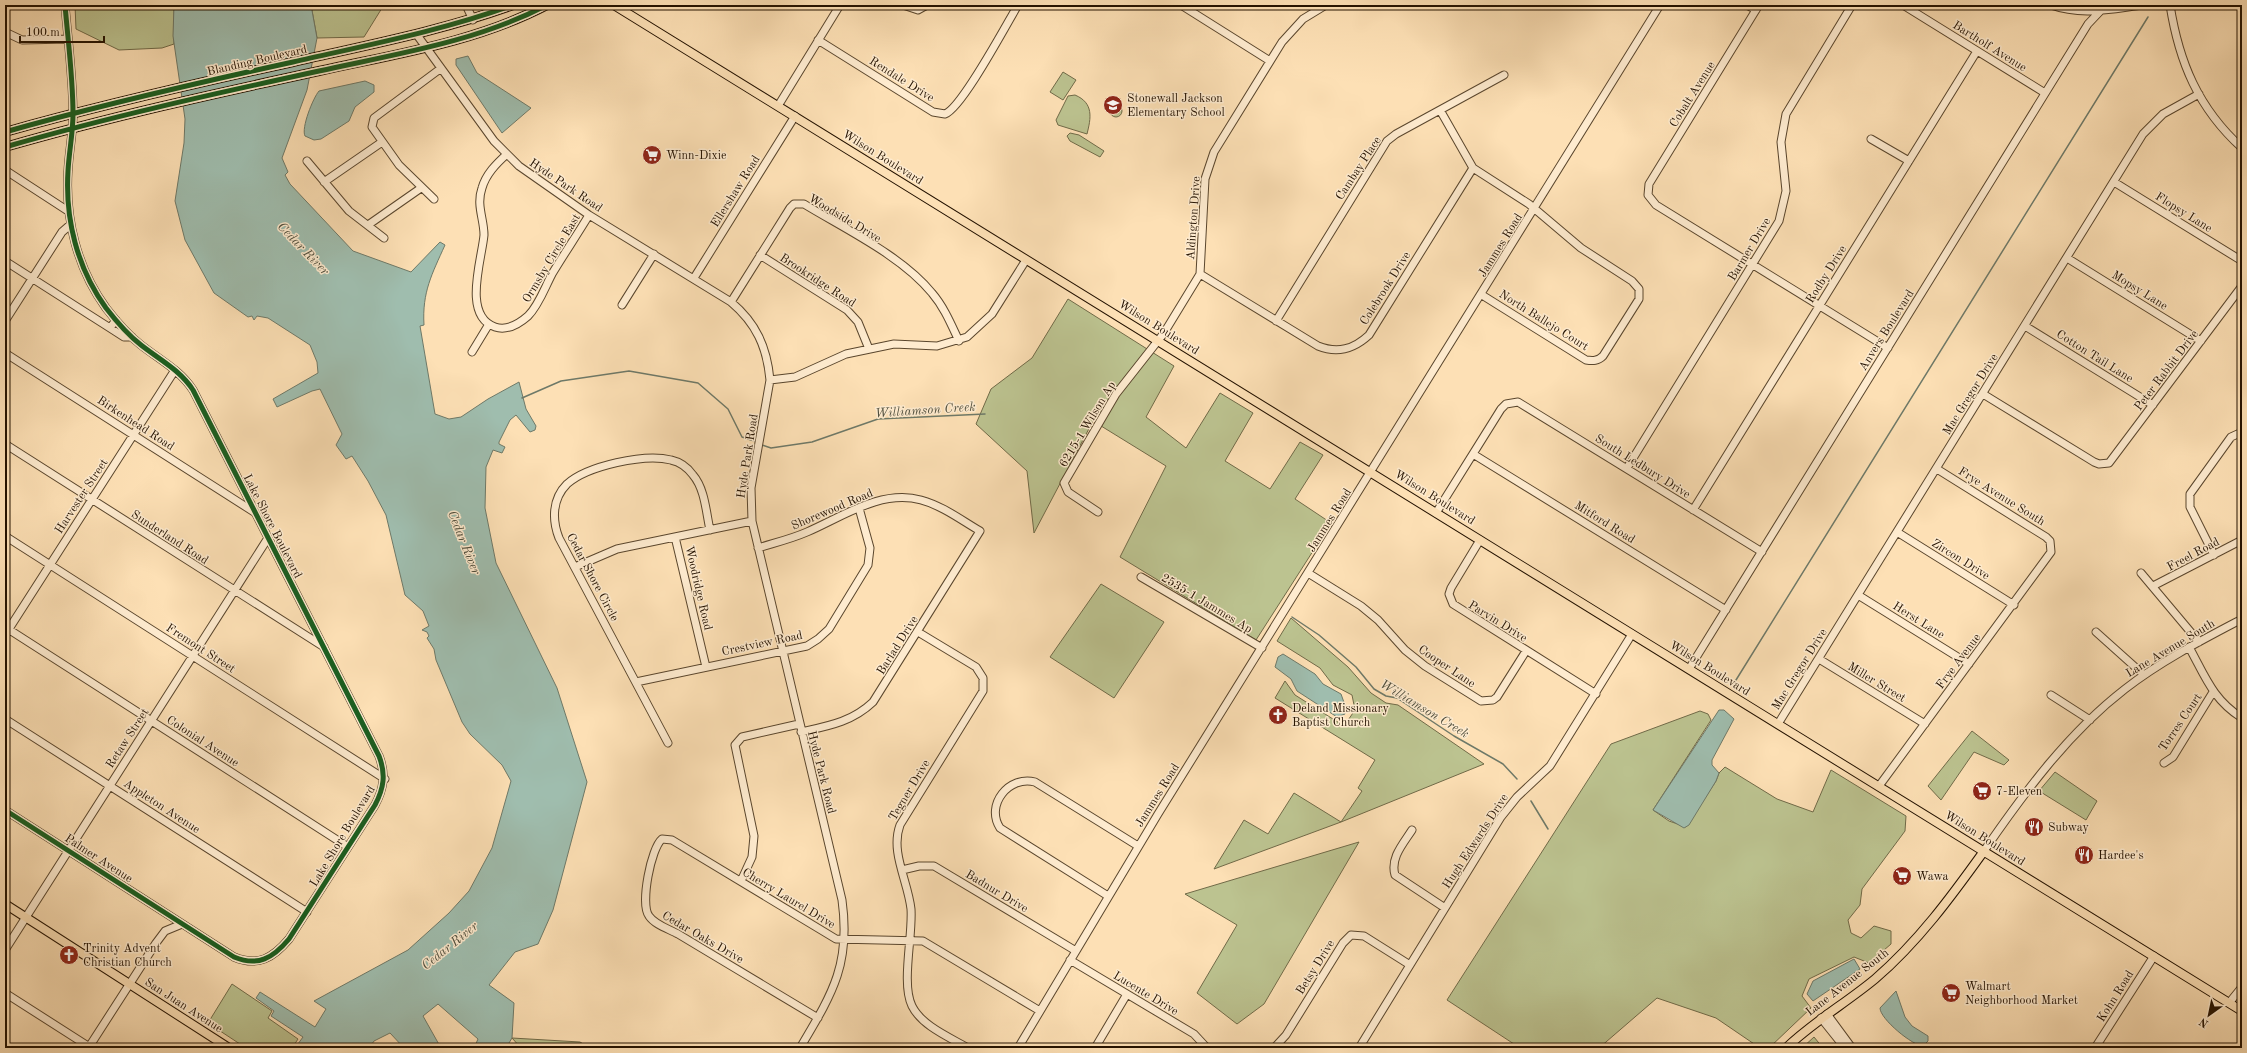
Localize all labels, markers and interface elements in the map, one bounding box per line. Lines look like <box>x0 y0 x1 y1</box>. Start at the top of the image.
scale bar <box>20 18 104 44</box>
street label: Bartholf Avenue <box>1950 19 2029 75</box>
text: 100 m <box>26 27 60 39</box>
street label: Blanding Boulevard <box>206 44 308 78</box>
street label: Rendale Drive <box>867 55 936 105</box>
street label: Cobalt Avenue <box>1668 59 1718 130</box>
place label: Stonewall Jackson Elementary School <box>1127 93 1225 119</box>
school or university icon: Stonewall Jackson Elementary School <box>1102 94 1124 116</box>
street label: Wilson Boulevard <box>840 128 925 187</box>
street label: Cambay Place <box>1334 134 1384 203</box>
supermarket icon: Winn-Dixie <box>641 144 663 166</box>
place label: Winn-Dixie <box>666 150 727 162</box>
street label: Ellershaw Road <box>709 154 763 229</box>
street label: Hyde Park Road <box>527 157 604 215</box>
street label: Aldington Drive <box>1185 175 1203 260</box>
street label: Flopsy Lane <box>2153 191 2214 235</box>
street label: Woodside Drive <box>806 193 883 245</box>
street label: Ormsby Circle East <box>521 212 583 305</box>
street label: Jammes Road <box>1477 212 1525 279</box>
street label: Barmer Drive <box>1726 215 1774 283</box>
water label: Cedar River <box>275 220 331 278</box>
street label: Rodby Drive <box>1804 243 1850 305</box>
street label: Colebrook Drive <box>1358 249 1413 327</box>
street label: Brookridge Road <box>777 252 858 310</box>
street label: Mopsy Lane <box>2110 269 2170 313</box>
street label: North Ballejo Court <box>1497 288 1590 353</box>
street label: Anvers Boulevard <box>1857 288 1917 373</box>
street label: Wilson Boulevard <box>1116 298 1201 357</box>
street label: Cotton Tail Lane <box>2054 328 2135 385</box>
street label: Peter Rabbit Drive <box>2133 328 2201 413</box>
street label: Mac Gregor Drive <box>1941 351 2001 437</box>
street label: 6215-1 Wilson Ap <box>1057 379 1118 470</box>
street label: Birkenhead Road <box>95 395 176 453</box>
water label: Williamson Creek <box>874 400 976 421</box>
street label: Hyde Park Road <box>735 413 761 499</box>
street label: South Ledbury Drive <box>1593 433 1693 501</box>
street label: Harvester Street <box>53 457 110 536</box>
street label: Frye Avenue South <box>1956 465 2047 529</box>
street label: Wilson Boulevard <box>1392 468 1477 527</box>
street label: Lake Shore Boulevard <box>241 472 304 581</box>
street label: Shorewood Road <box>790 487 875 533</box>
street label: Jammes Road <box>1306 487 1354 554</box>
street label: Mitford Road <box>1572 500 1637 546</box>
street label: Sunderland Road <box>129 509 210 567</box>
water label: Cedar River <box>445 509 483 577</box>
street label: Cedar Shore Circle <box>564 531 621 624</box>
street label: Freel Road <box>2165 536 2222 574</box>
street label: Zircon Drive <box>1929 537 1992 583</box>
street label: Woodridge Road <box>682 545 714 632</box>
street label: 2535-1 Jammes Ap <box>1159 571 1254 636</box>
street label: Parvin Drive <box>1466 599 1529 645</box>
street label: Herst Lane <box>1890 600 1947 642</box>
street label: Barlad Drive <box>875 614 921 677</box>
street label: Lane Avenue South <box>2124 617 2217 680</box>
street label: Fremont Street <box>164 622 237 676</box>
street label: Mac Gregor Drive <box>1770 626 1830 712</box>
street label: Crestview Road <box>721 630 804 658</box>
street label: Frye Avenue <box>1934 631 1984 691</box>
street label: Wilson Boulevard <box>1667 639 1752 698</box>
street label: Cooper Lane <box>1416 643 1478 691</box>
street label: Miller Street <box>1845 661 1908 705</box>
water label: Williamson Creek <box>1378 678 1471 741</box>
street label: Torres Court <box>2157 691 2205 754</box>
place label: Deland Missionary Baptist Church <box>1292 703 1389 729</box>
church icon: Deland Missionary Baptist Church <box>1267 704 1289 726</box>
street label: Retaw Street <box>104 707 152 771</box>
street label: Colonial Avenue <box>164 714 241 770</box>
street label: Hyde Park Road <box>805 729 837 815</box>
street label: Tegner Drive <box>887 758 933 823</box>
street label: Jammes Road <box>1134 762 1182 829</box>
street label: Appleton Avenue <box>121 778 202 836</box>
supermarket icon: 7-Eleven <box>1971 780 1993 802</box>
street label: Lake Shore Boulevard <box>308 784 378 889</box>
place label: 7-Eleven <box>1996 786 2043 798</box>
street label: Hugh Edwards Drive <box>1441 792 1511 891</box>
street label: Wilson Boulevard <box>1942 809 2027 868</box>
restaurant icon: Subway <box>2023 816 2045 838</box>
place label: Subway <box>2048 822 2089 834</box>
street label: Palmer Avenue <box>62 832 135 885</box>
restaurant icon: Hardee's <box>2073 844 2095 866</box>
place label: Hardee's <box>2098 850 2144 862</box>
supermarket icon: Wawa <box>1891 865 1913 887</box>
street label: Cherry Laurel Drive <box>740 866 837 932</box>
street label: Badnur Drive <box>963 869 1030 915</box>
place label: Wawa <box>1916 871 1948 883</box>
street label: Cedar Oaks Drive <box>660 910 746 966</box>
water label: Cedar River <box>419 919 481 973</box>
street label: Betsy Drive <box>1294 938 1338 997</box>
place label: Trinity Advent Christian Church <box>83 943 172 969</box>
church icon: Trinity Advent Christian Church <box>58 944 80 966</box>
street label: Lane Avenue South <box>1804 947 1892 1019</box>
street label: Kohn Road <box>2095 969 2136 1024</box>
street label: Lucente Drive <box>1111 970 1181 1018</box>
street label: San Juan Avenue <box>142 976 225 1036</box>
place label: Walmart Neighborhood Market <box>1965 981 2078 1007</box>
supermarket icon: Walmart Neighborhood Market <box>1940 982 1962 1004</box>
north arrow <box>2189 995 2229 1035</box>
text: N <box>2197 1015 2211 1029</box>

